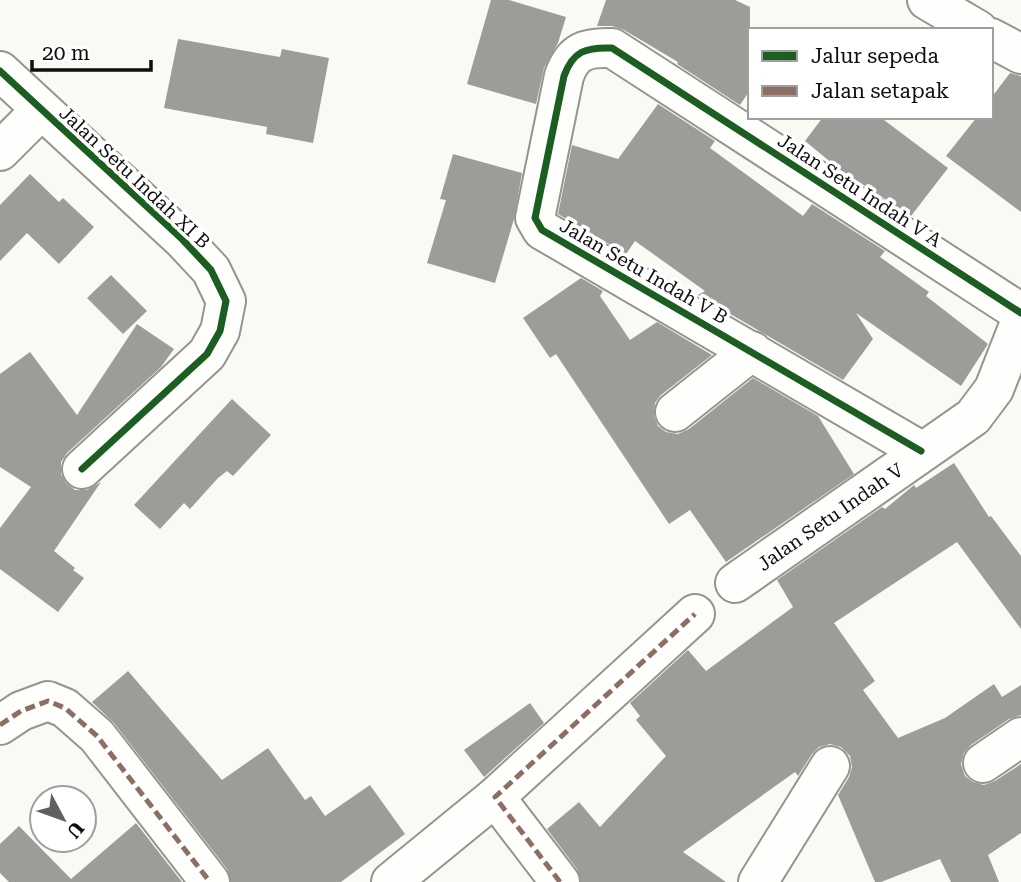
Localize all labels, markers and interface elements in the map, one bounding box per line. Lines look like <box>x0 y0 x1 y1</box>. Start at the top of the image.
scale bar <box>32 28 150 72</box>
legend <box>748 28 993 119</box>
text: 20 m <box>42 41 90 65</box>
text: Jalur sepeda <box>811 44 939 68</box>
text: Jalan setapak <box>811 79 949 103</box>
street label: Jalan Setu Indah XI B <box>55 102 215 253</box>
street label: Jalan Setu Indah V A <box>774 129 946 252</box>
street label: Jalan Setu Indah V B <box>556 214 732 329</box>
street label: Jalan Setu Indah V <box>753 458 908 576</box>
north arrow <box>28 784 98 854</box>
text: U <box>62 817 89 843</box>

